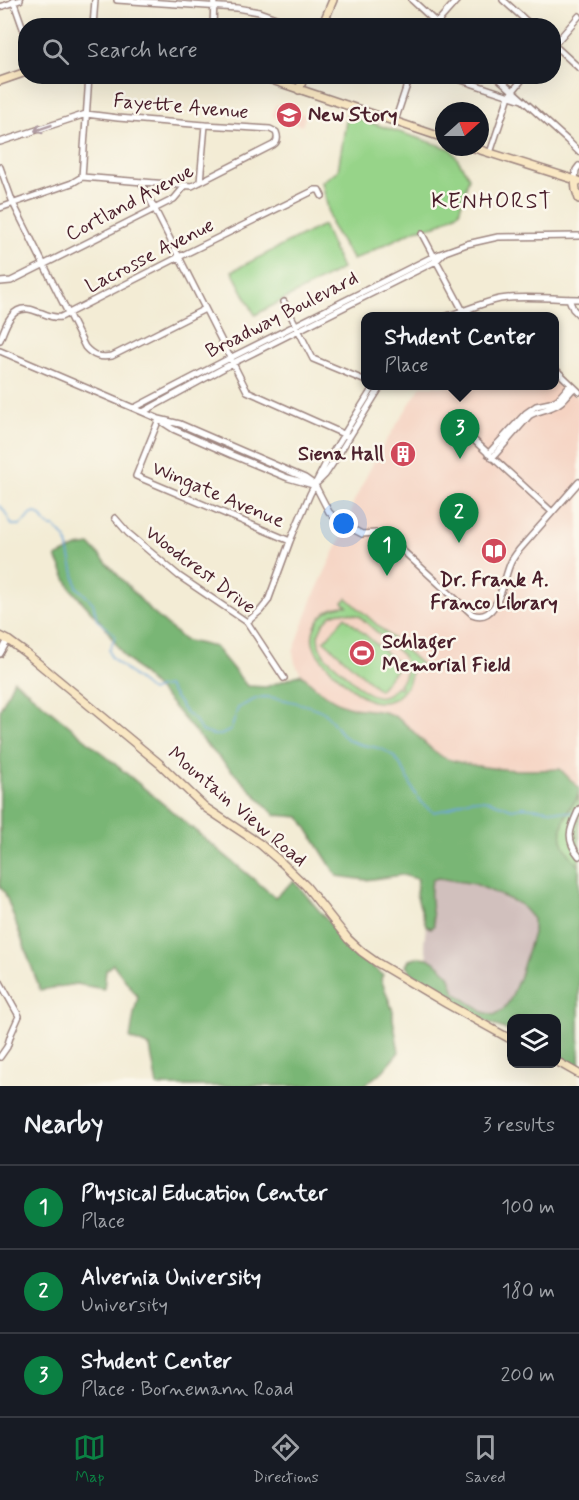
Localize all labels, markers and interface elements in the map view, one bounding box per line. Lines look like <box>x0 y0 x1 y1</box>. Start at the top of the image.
search box <box>18 18 561 84</box>
icon: search <box>39 35 72 68</box>
text: Search here <box>87 37 198 65</box>
street label: Fayette Avenue <box>112 88 250 126</box>
school or university icon: New Story <box>274 100 304 130</box>
place label: New Story <box>308 102 398 129</box>
north arrow <box>435 102 489 156</box>
one-way arrow <box>34 123 53 134</box>
street label: Cortland Avenue <box>61 158 199 248</box>
district label: KENHORST <box>431 188 553 216</box>
street label: Lacrosse Avenue <box>81 212 219 300</box>
street label: Broadway Boulevard <box>201 265 363 365</box>
popup <box>361 312 559 390</box>
text: Student Center <box>384 324 536 352</box>
text: Place <box>384 352 429 379</box>
pin: 3 <box>440 410 480 459</box>
building icon: Siena Hall <box>388 439 418 469</box>
place label: Siena Hall <box>298 441 384 468</box>
street label: Wingate Avenue <box>147 455 289 536</box>
pin: 2 <box>440 494 478 543</box>
your location <box>329 509 358 538</box>
street label: Woodcrest Drive <box>139 519 261 621</box>
pin: 1 <box>368 526 406 576</box>
library icon: Dr. Frank A. Franco Library <box>479 536 509 566</box>
place label: Dr. Frank A. Franco Library <box>430 567 558 617</box>
place label: Schlager Memorial Field <box>382 629 511 679</box>
sports icon: Schlager Memorial Field <box>347 638 377 668</box>
street label: Mountain View Road <box>162 741 312 873</box>
map controls <box>507 1014 561 1068</box>
button: layers <box>507 1014 561 1068</box>
text: Nearby <box>24 1108 103 1142</box>
text: 3 results <box>483 1112 555 1139</box>
text: Physical Education Center <box>81 1180 327 1208</box>
text: 1 <box>39 1194 48 1221</box>
text: 100 m <box>501 1194 555 1221</box>
text: Place <box>81 1208 125 1235</box>
text: Alvernia University <box>81 1264 261 1292</box>
text: 2 <box>39 1278 48 1305</box>
text: 180 m <box>502 1278 555 1305</box>
text: University <box>81 1292 168 1319</box>
text: Student Center <box>81 1348 232 1376</box>
text: 3 <box>39 1362 48 1389</box>
text: 200 m <box>500 1362 555 1389</box>
text: Place · Bornemann Road <box>81 1376 294 1403</box>
tab: Map <box>73 1431 106 1488</box>
tab: Directions <box>253 1431 319 1488</box>
tab: Saved <box>465 1431 506 1488</box>

